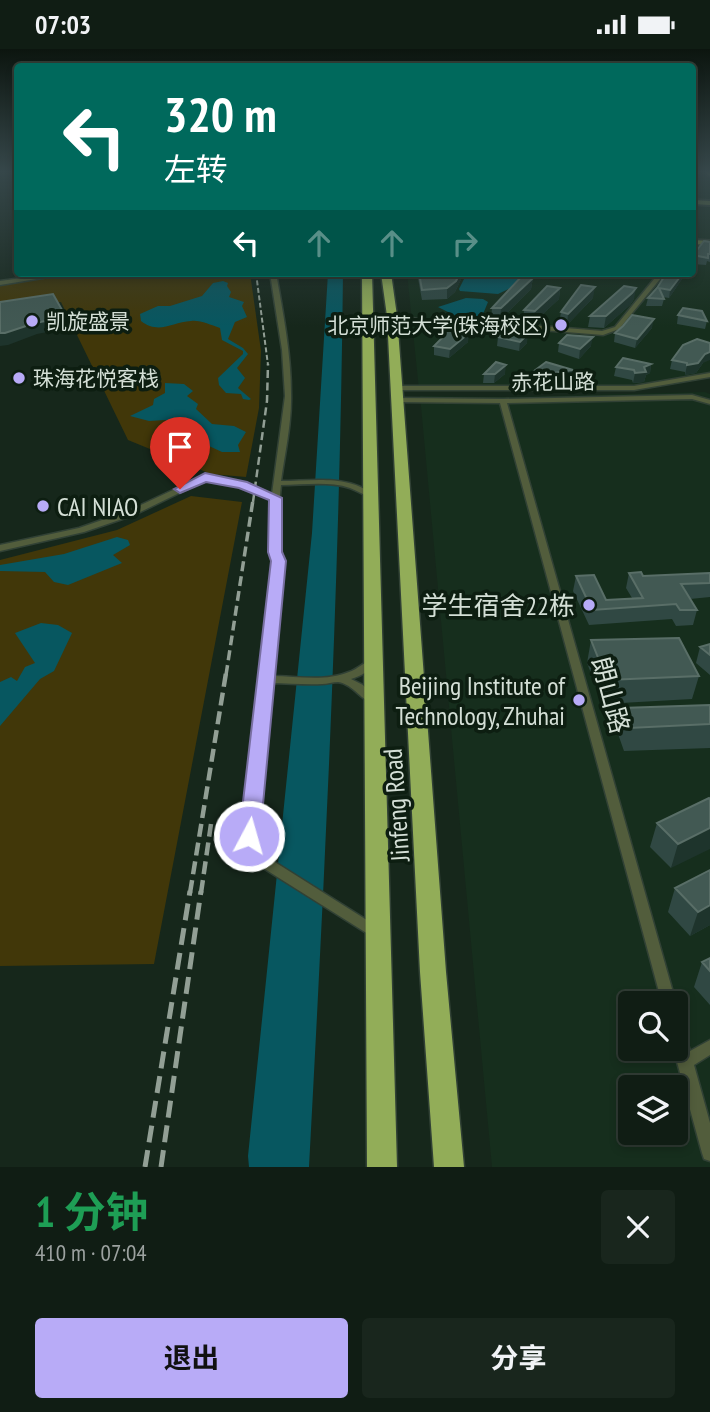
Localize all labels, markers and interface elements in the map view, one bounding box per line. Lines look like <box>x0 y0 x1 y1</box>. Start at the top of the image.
text: 07:03 <box>35 8 91 41</box>
text: 320 m <box>164 82 277 146</box>
icon: left <box>49 91 140 182</box>
text: 左转 <box>164 148 228 190</box>
icon: left <box>227 224 265 262</box>
icon: ahead <box>300 224 338 262</box>
icon: ahead <box>373 224 411 262</box>
icon: right <box>446 224 484 262</box>
place label: 凯旋盛景 <box>46 308 130 335</box>
place label: 北京师范大学(珠海校区) <box>327 312 547 339</box>
marker: 凯旋盛景 <box>24 313 40 329</box>
marker: 北京师范大学(珠海校区) <box>553 317 569 333</box>
place label: 珠海花悦客栈 <box>33 365 159 392</box>
street label: 赤花山路 <box>511 368 595 396</box>
marker: 珠海花悦客栈 <box>11 370 27 386</box>
pin <box>150 417 210 489</box>
icon: arrive <box>161 428 199 466</box>
place label: CAI NIAO <box>57 490 138 523</box>
marker: CAI NIAO <box>35 498 51 514</box>
place label: 学生宿舍22栋 <box>422 589 575 622</box>
marker: 学生宿舍22栋 <box>581 597 597 613</box>
street label: 朗山路 <box>585 653 637 737</box>
place label: Beijing Institute of Technology, Zhuhai <box>396 669 566 732</box>
marker: Beijing Institute of Technology, Zhuhai <box>571 692 587 708</box>
street label: Jinfeng Road <box>376 747 416 864</box>
position arrow <box>212 799 286 873</box>
map controls <box>618 991 688 1145</box>
button: search <box>618 991 688 1061</box>
button: layers <box>618 1075 688 1145</box>
text: 1 分钟 <box>35 1184 148 1239</box>
button: close <box>601 1190 675 1264</box>
text: 410 m · 07:04 <box>35 1238 147 1267</box>
button: 退出 <box>35 1318 348 1398</box>
button: 分享 <box>362 1318 675 1398</box>

